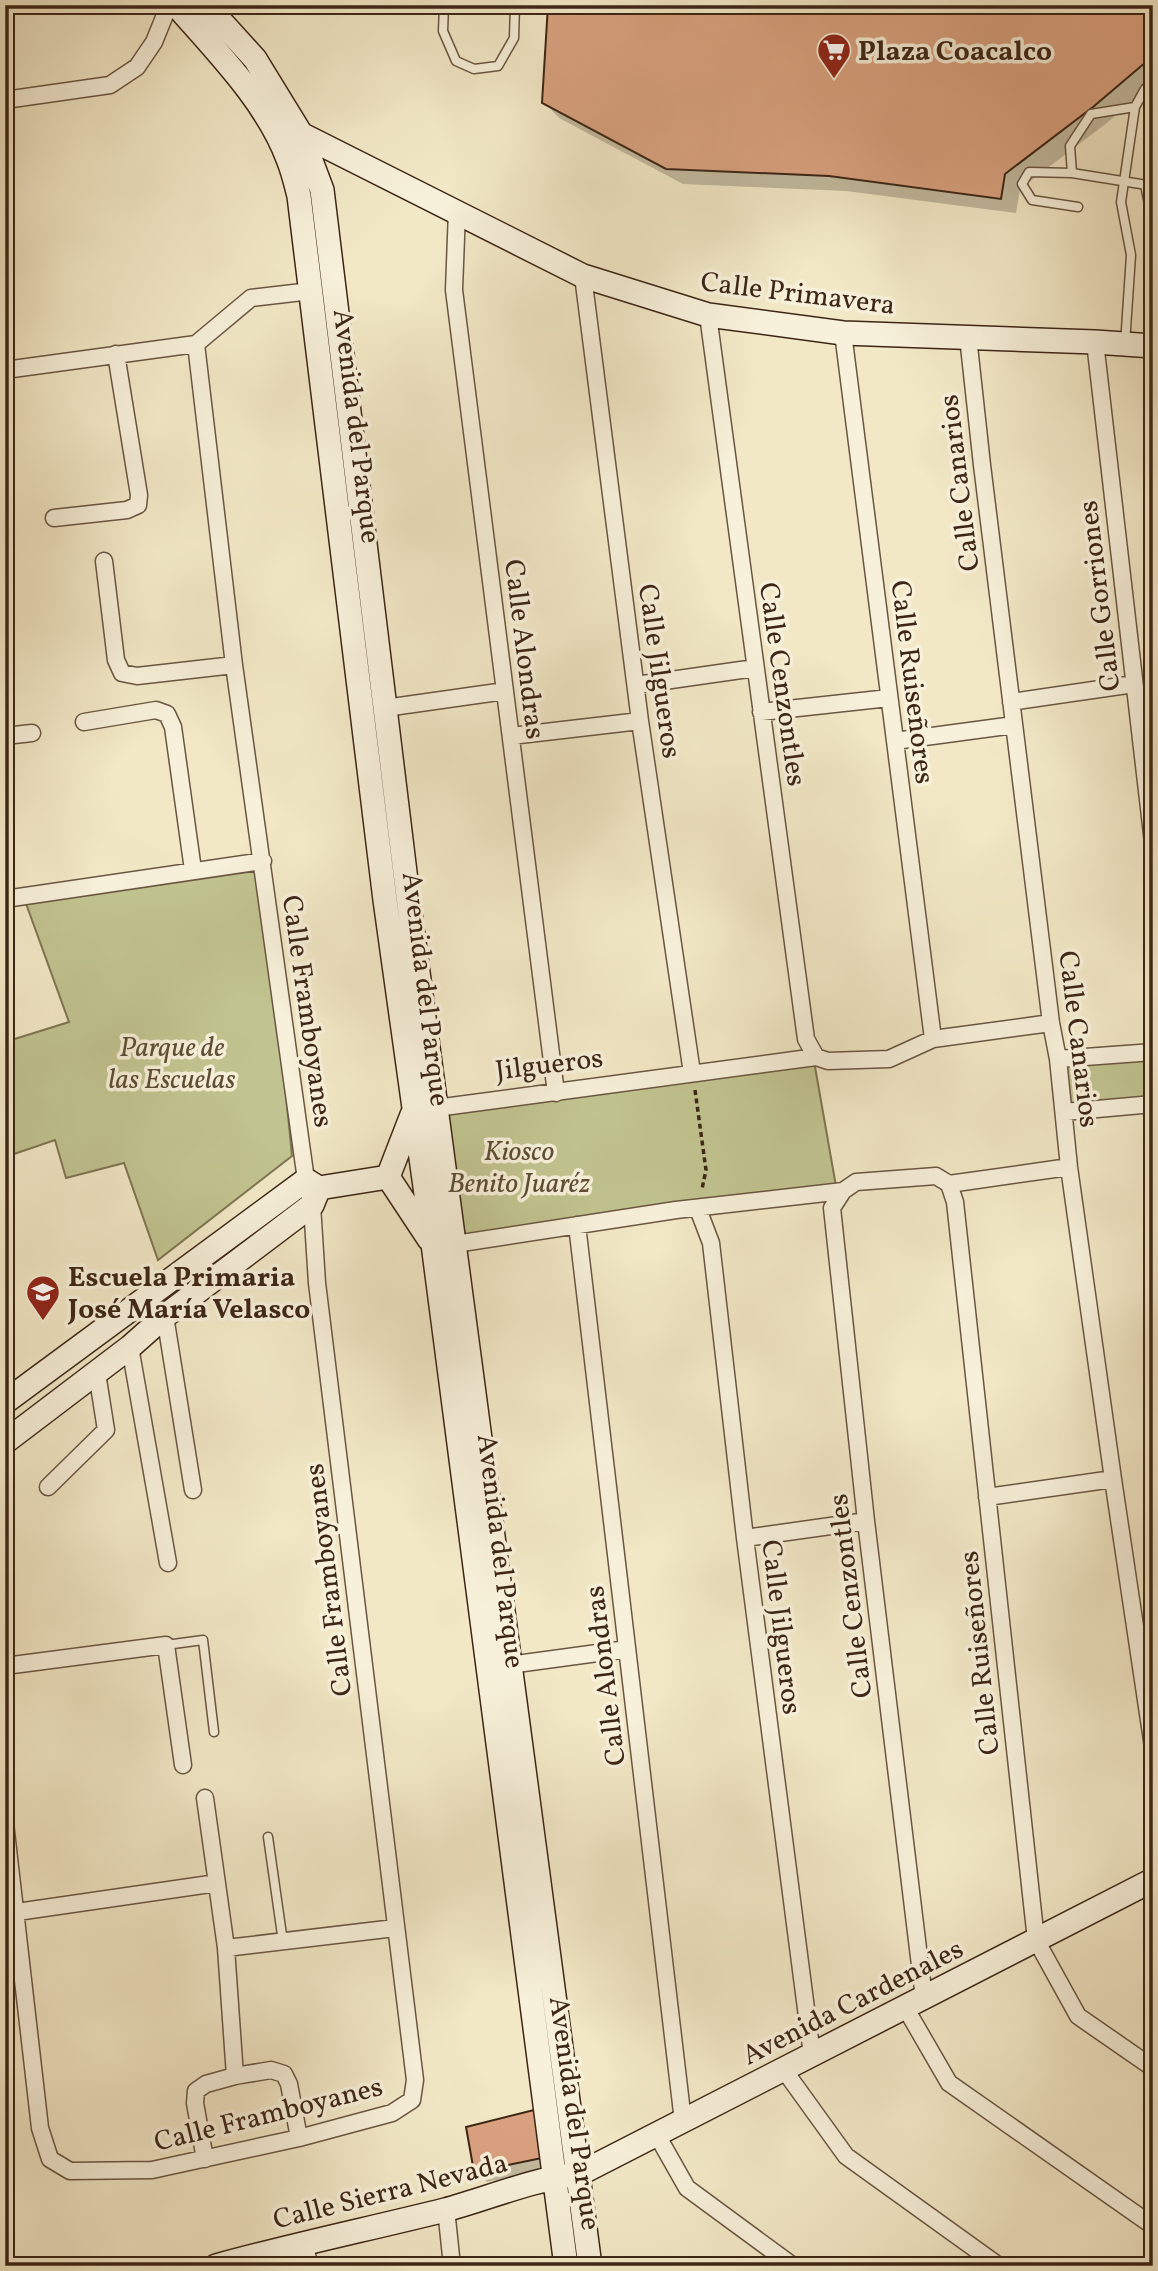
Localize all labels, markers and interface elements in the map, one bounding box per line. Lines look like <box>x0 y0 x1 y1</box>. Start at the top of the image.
supermarket icon: Plaza Coacalco <box>815 31 853 80</box>
place label: Plaza Coacalco <box>858 33 1052 72</box>
street label: Calle Primavera <box>698 263 897 326</box>
street label: Avenida del Parque <box>322 307 389 546</box>
street label: Calle Canarios <box>930 392 991 573</box>
street label: Calle Gorriones <box>1069 498 1132 693</box>
street label: Calle Alondras <box>493 557 554 742</box>
street label: Calle Ruiseñores <box>880 578 943 786</box>
street label: Calle Cenzontles <box>748 580 815 789</box>
street label: Calle Jilgueros <box>627 582 690 761</box>
street label: Avenida del Parque <box>391 870 458 1109</box>
street label: Calle Framboyanes <box>271 893 342 1130</box>
street label: Calle Canarios <box>1047 949 1108 1130</box>
park label: Parque de las Escuelas <box>108 1029 236 1100</box>
street label: Jilgueros <box>493 1040 605 1091</box>
park label: Kiosco Benito Juaréz <box>448 1133 590 1204</box>
place label: Escuela Primaria José María Velasco <box>67 1259 310 1330</box>
school or university icon: Escuela Primaria José María Velasco <box>24 1273 62 1322</box>
street label: Avenida del Parque <box>466 1432 533 1671</box>
street label: Calle Framboyanes <box>296 1461 363 1698</box>
street label: Calle Cenzontles <box>820 1491 883 1700</box>
street label: Calle Jilgueros <box>750 1538 811 1717</box>
street label: Calle Ruiseñores <box>950 1549 1011 1757</box>
street label: Calle Alondras <box>576 1583 637 1768</box>
street label: Avenida Cardenales <box>736 1931 971 2076</box>
street label: Avenida del Parque <box>538 1994 609 2233</box>
street label: Calle Framboyanes <box>150 2068 387 2163</box>
street label: Calle Sierra Nevada <box>269 2144 512 2240</box>

